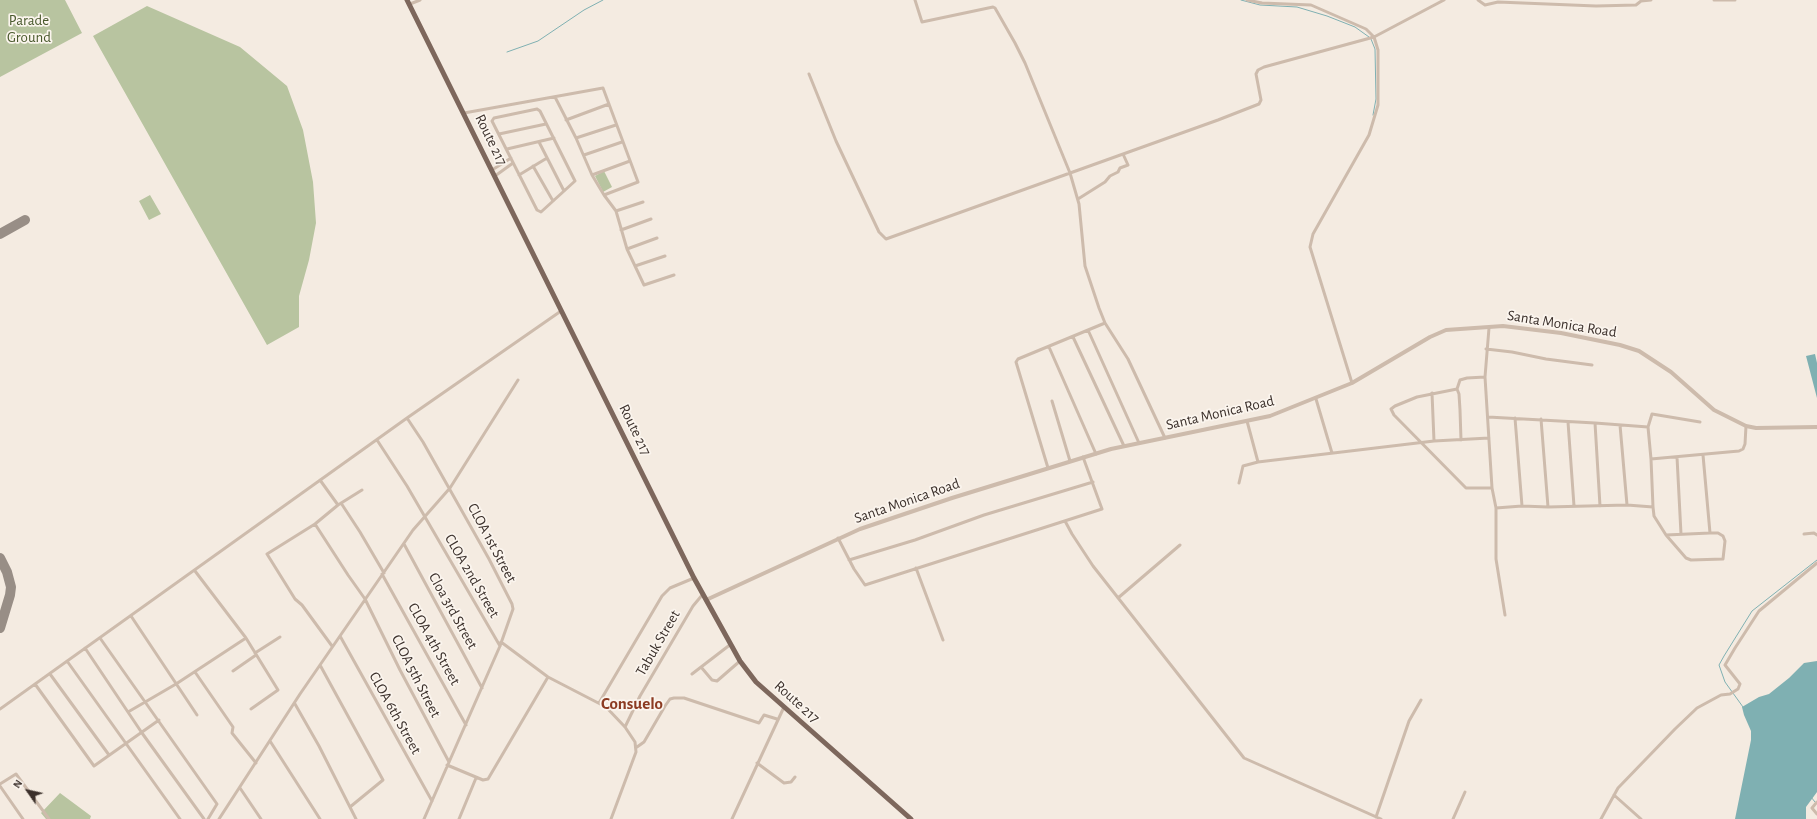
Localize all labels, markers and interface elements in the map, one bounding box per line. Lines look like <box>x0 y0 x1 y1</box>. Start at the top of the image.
park label: Parade Ground <box>7 11 51 46</box>
street label: Route 217 <box>471 111 511 169</box>
street label: Santa Monica Road <box>1506 306 1618 342</box>
street label: Santa Monica Road <box>1164 392 1276 434</box>
street label: Route 217 <box>615 401 655 459</box>
street label: Santa Monica Road <box>852 475 962 527</box>
street label: CLOA 1st Street <box>464 500 520 586</box>
street label: CLOA 2nd Street <box>441 531 503 621</box>
street label: Cloa 3rd Street <box>425 570 481 652</box>
street label: CLOA 4th Street <box>404 600 464 688</box>
street label: Tabuk Street <box>632 607 684 679</box>
street label: CLOA 5th Street <box>387 632 445 720</box>
street label: CLOA 6th Street <box>365 669 425 757</box>
street label: Route 217 <box>771 677 823 727</box>
district label: Consuelo <box>601 694 663 714</box>
north arrow <box>8 771 48 811</box>
text: N <box>11 778 24 790</box>

